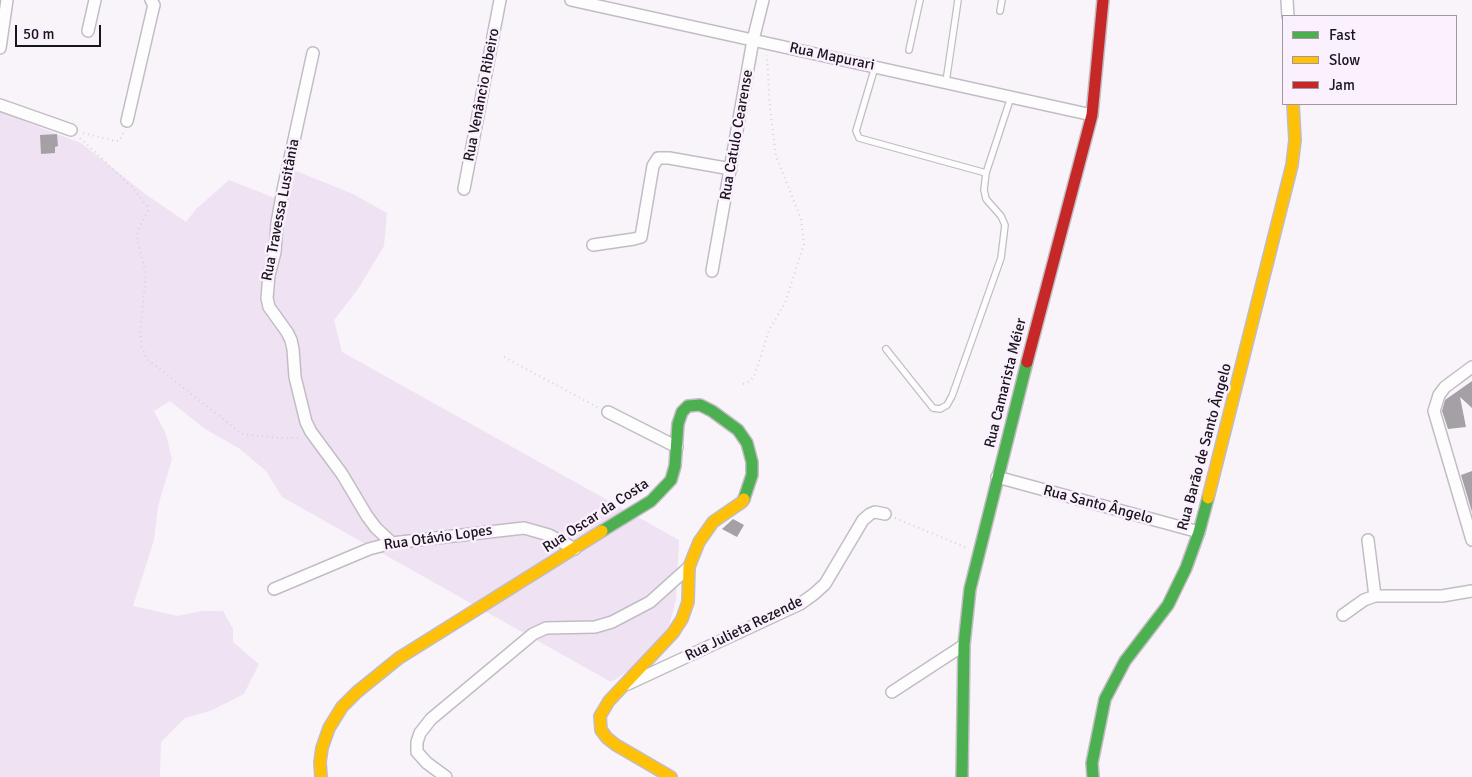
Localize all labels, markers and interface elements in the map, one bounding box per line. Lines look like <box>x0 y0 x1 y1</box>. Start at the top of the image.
scale bar <box>18 15 104 47</box>
legend <box>1282 15 1457 105</box>
text: 50 m <box>23 25 54 43</box>
text: Fast <box>1329 26 1356 44</box>
street label: Rua Venâncio Ribeiro <box>460 27 504 163</box>
street label: Rua Mapurari <box>788 39 876 75</box>
text: Slow <box>1329 51 1360 69</box>
street label: Rua Catulo Cearense <box>717 68 757 202</box>
text: Jam <box>1329 76 1355 94</box>
street label: Rua Travessa Lusitânia <box>258 137 304 283</box>
street label: Rua Camarista Méier <box>981 316 1031 450</box>
street label: Rua Barão de Santo Ângelo <box>1174 361 1236 533</box>
street label: Rua Oscar da Costa <box>540 475 652 557</box>
street label: Rua Santo Ângelo <box>1041 482 1155 528</box>
street label: Rua Otávio Lopes <box>383 521 493 555</box>
street label: Rua Julieta Rezende <box>682 593 806 665</box>

